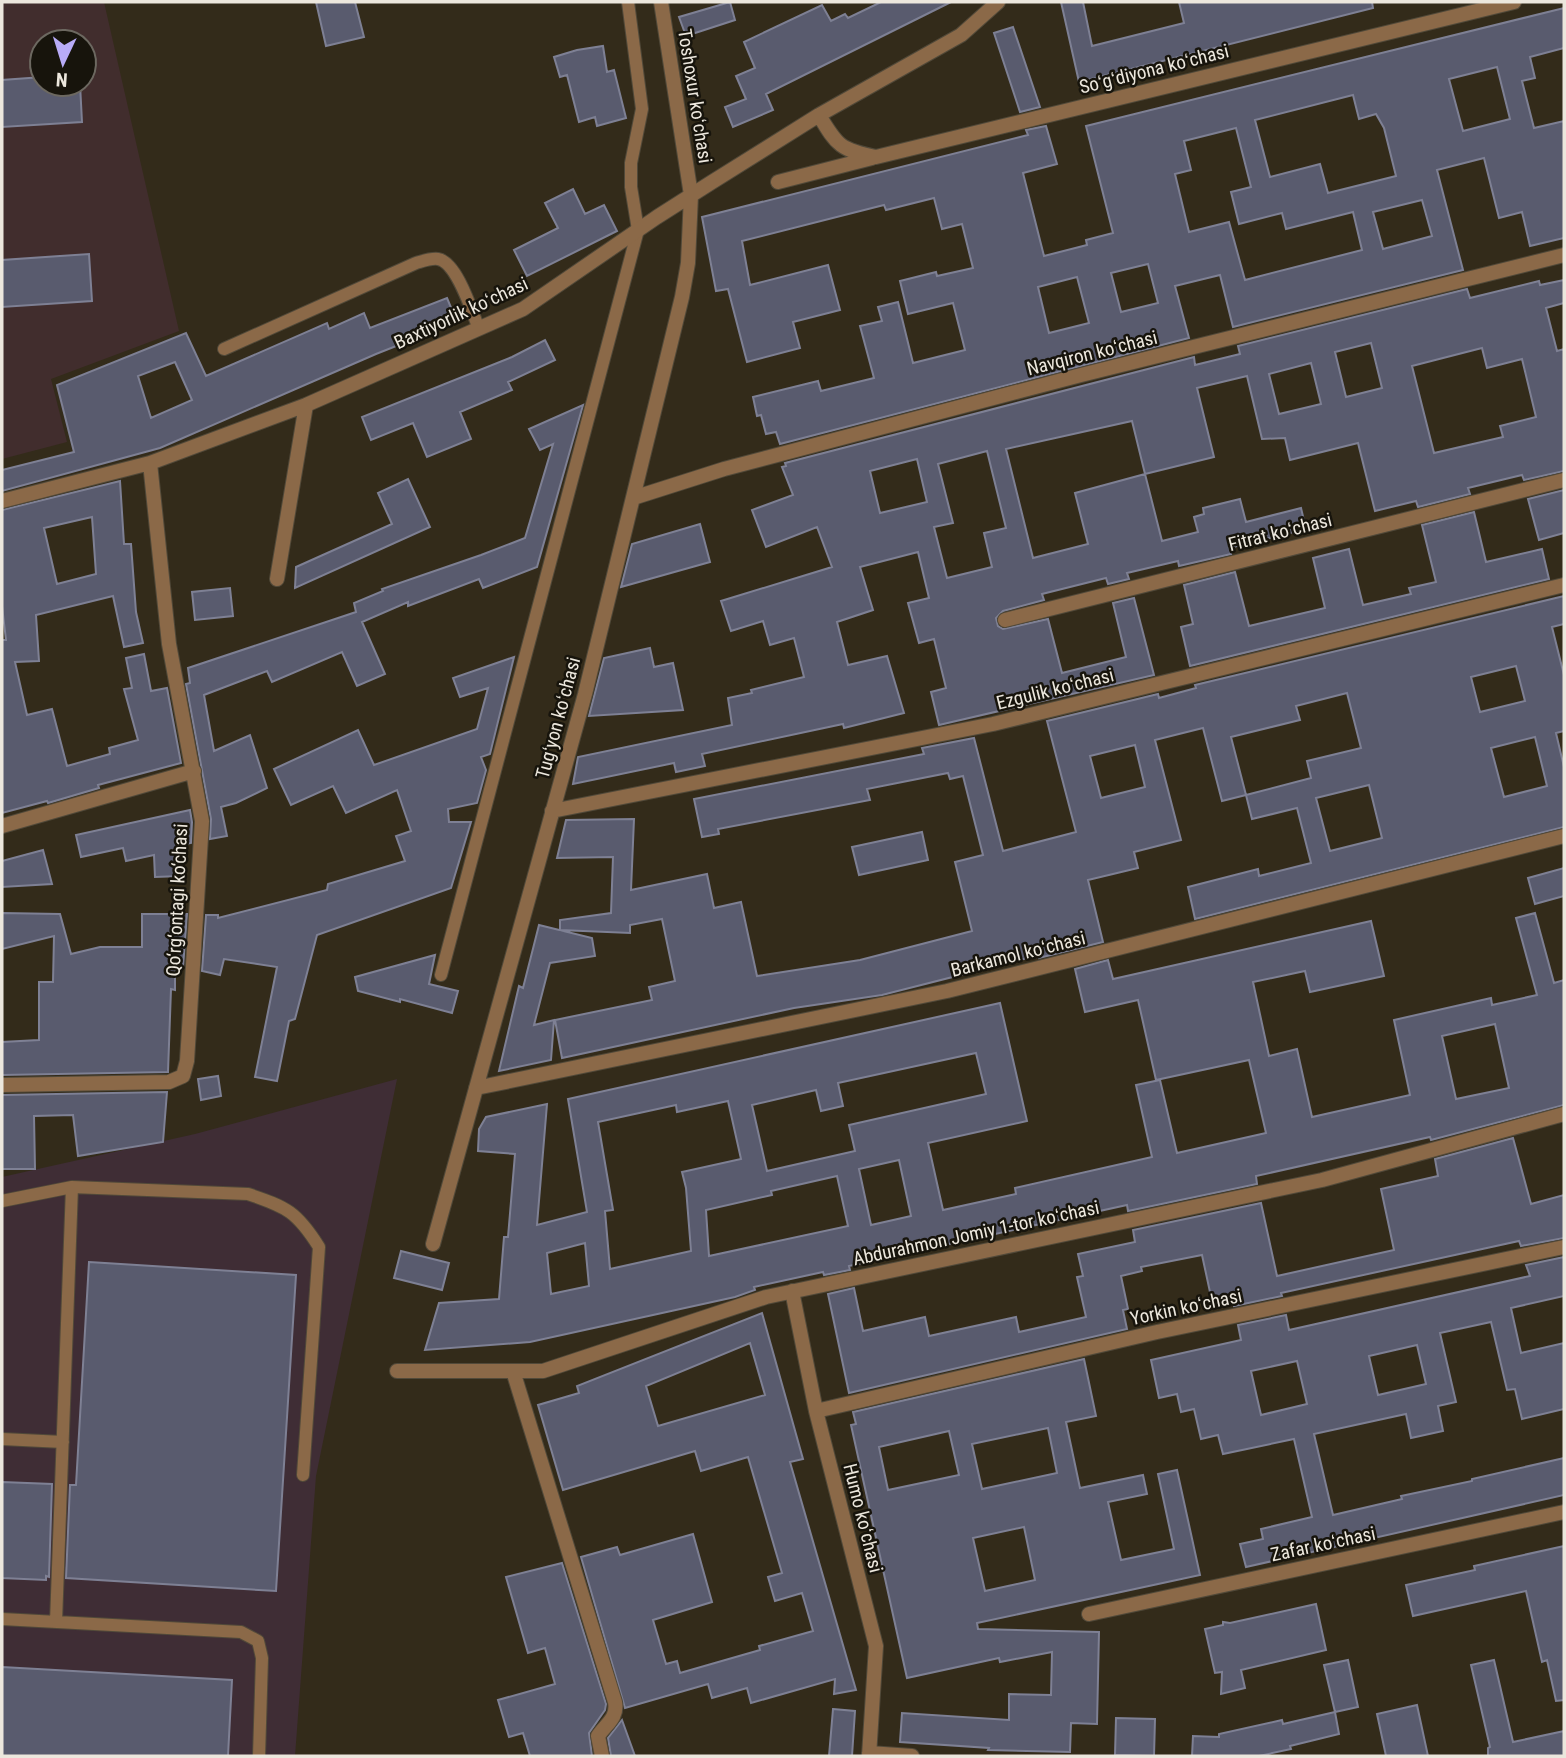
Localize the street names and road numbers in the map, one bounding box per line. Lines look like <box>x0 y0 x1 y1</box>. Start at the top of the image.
street label: Toshoxur koʻchasi <box>673 27 717 165</box>
street label: Soʻgʻdiyona koʻchasi <box>1077 39 1231 99</box>
street label: Baxtiyorlik koʻchasi <box>390 272 532 354</box>
street label: Navqiron koʻchasi <box>1024 326 1160 380</box>
street label: Fitrat koʻchasi <box>1226 508 1334 556</box>
street label: Tugʻyon koʻchasi <box>531 655 585 781</box>
street label: Ezgulik koʻchasi <box>994 663 1116 715</box>
street label: Qo‘rg‘ontagi ko‘chasi <box>162 823 192 977</box>
street label: Barkamol koʻchasi <box>948 926 1088 982</box>
street label: Abdurahmon Jomiy 1-tor koʻchasi <box>851 1196 1101 1270</box>
street label: Yorkin koʻchasi <box>1128 1284 1244 1330</box>
street label: Humo koʻchasi <box>838 1461 888 1575</box>
street label: Zafar koʻchasi <box>1268 1522 1378 1566</box>

